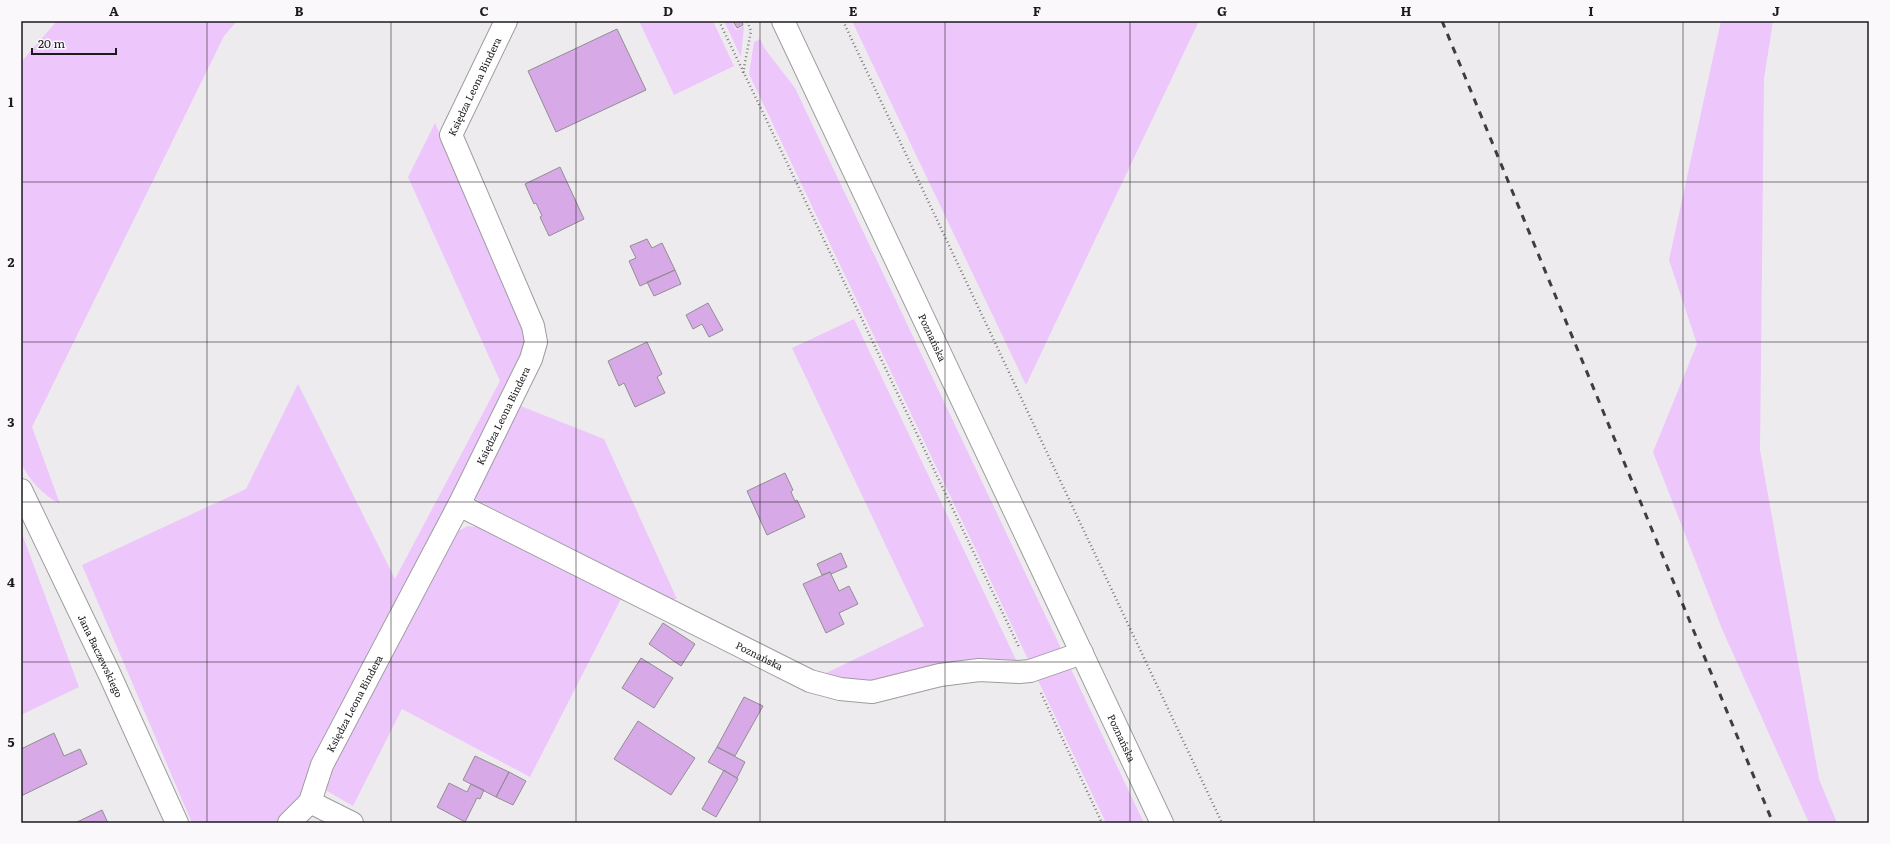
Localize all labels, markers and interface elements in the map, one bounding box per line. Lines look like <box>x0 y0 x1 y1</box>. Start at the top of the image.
text: A <box>109 1 119 20</box>
text: B <box>295 1 304 20</box>
text: C <box>479 1 489 20</box>
text: D <box>663 1 673 20</box>
text: E <box>849 1 858 20</box>
text: F <box>1033 1 1041 20</box>
text: G <box>1217 1 1227 20</box>
text: H <box>1401 1 1412 20</box>
text: I <box>1588 1 1594 20</box>
text: J <box>1772 1 1780 20</box>
scale bar <box>32 30 116 56</box>
text: 20 m <box>38 34 65 52</box>
street label: Księdza Leona Bindera <box>444 34 504 138</box>
text: 1 <box>8 92 14 111</box>
text: 2 <box>8 252 15 271</box>
street label: Poznańska <box>915 311 951 364</box>
street label: Księdza Leona Bindera <box>472 363 533 467</box>
text: 3 <box>7 412 15 431</box>
text: 4 <box>7 572 15 591</box>
street label: Jana Baczewskiego <box>75 612 127 700</box>
street label: Poznańska <box>733 637 786 674</box>
street label: Księdza Leona Bindera <box>322 651 386 755</box>
street label: Poznańska <box>1105 711 1140 765</box>
text: 5 <box>7 732 15 751</box>

